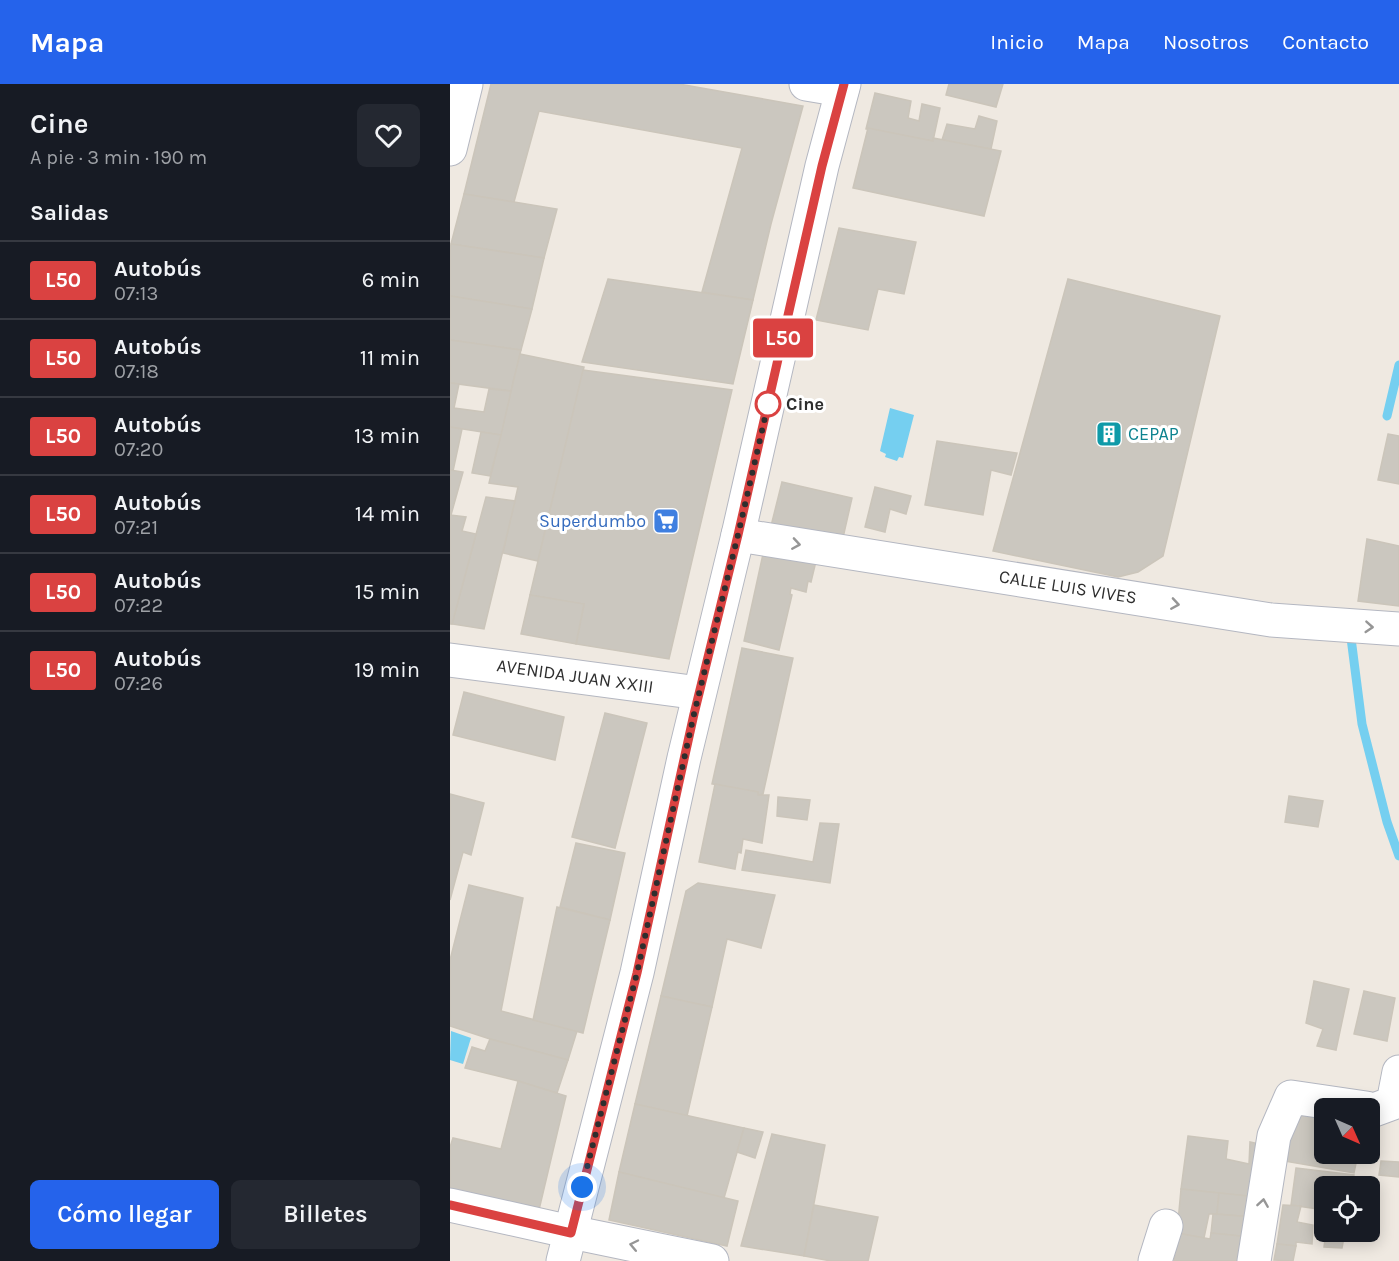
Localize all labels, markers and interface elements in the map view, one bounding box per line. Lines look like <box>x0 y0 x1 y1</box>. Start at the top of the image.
text: Mapa <box>30 26 104 59</box>
text: Inicio <box>990 30 1044 54</box>
text: Mapa <box>1077 30 1130 54</box>
text: Nosotros <box>1163 30 1249 54</box>
text: Contacto <box>1282 30 1369 54</box>
button: heart <box>357 104 420 167</box>
text: Cine <box>30 107 89 140</box>
text: A pie · 3 min · 190 m <box>30 146 207 169</box>
text: Salidas <box>30 200 109 226</box>
text: Autobús <box>114 256 202 282</box>
text: 6 min <box>362 267 420 293</box>
text: L50 <box>45 268 81 292</box>
text: 07:13 <box>114 282 158 305</box>
line badge: L50 <box>748 318 818 358</box>
text: L50 <box>765 326 801 350</box>
text: Autobús <box>114 334 202 360</box>
text: 11 min <box>360 345 420 371</box>
text: L50 <box>45 346 81 370</box>
text: 07:18 <box>114 360 159 383</box>
marker: Cine <box>755 391 781 417</box>
place label: Cine <box>786 393 824 415</box>
text: Autobús <box>114 412 202 438</box>
building icon: CEPAP <box>1094 419 1124 449</box>
text: 13 min <box>354 423 420 449</box>
place label: CEPAP <box>1128 423 1179 445</box>
text: L50 <box>45 424 81 448</box>
text: 07:20 <box>114 438 163 461</box>
text: Autobús <box>114 490 202 516</box>
text: 14 min <box>355 501 420 527</box>
text: L50 <box>45 502 81 526</box>
supermarket icon: Superdumbo <box>651 506 681 536</box>
place label: Superdumbo <box>539 510 646 532</box>
text: 07:21 <box>114 516 158 539</box>
one-way arrow <box>791 537 801 549</box>
street label: CALLE LUIS VIVES <box>998 565 1138 609</box>
text: Autobús <box>114 568 202 594</box>
text: 15 min <box>355 579 420 605</box>
text: L50 <box>45 580 81 604</box>
text: 07:22 <box>114 594 163 617</box>
one-way arrow <box>1171 598 1180 610</box>
one-way arrow <box>1364 620 1373 633</box>
text: Autobús <box>114 646 202 672</box>
street label: AVENIDA JUAN XXIII <box>495 654 655 698</box>
text: 19 min <box>354 657 420 683</box>
text: L50 <box>45 658 81 682</box>
text: 07:26 <box>114 672 163 695</box>
north arrow <box>1314 1098 1380 1164</box>
map controls <box>1314 1098 1380 1242</box>
your location <box>567 1172 597 1202</box>
button: locate <box>1314 1176 1380 1242</box>
button: Cómo llegar <box>30 1180 219 1249</box>
button: Billetes <box>231 1180 420 1249</box>
one-way arrow <box>1257 1199 1269 1208</box>
one-way arrow <box>629 1239 639 1252</box>

